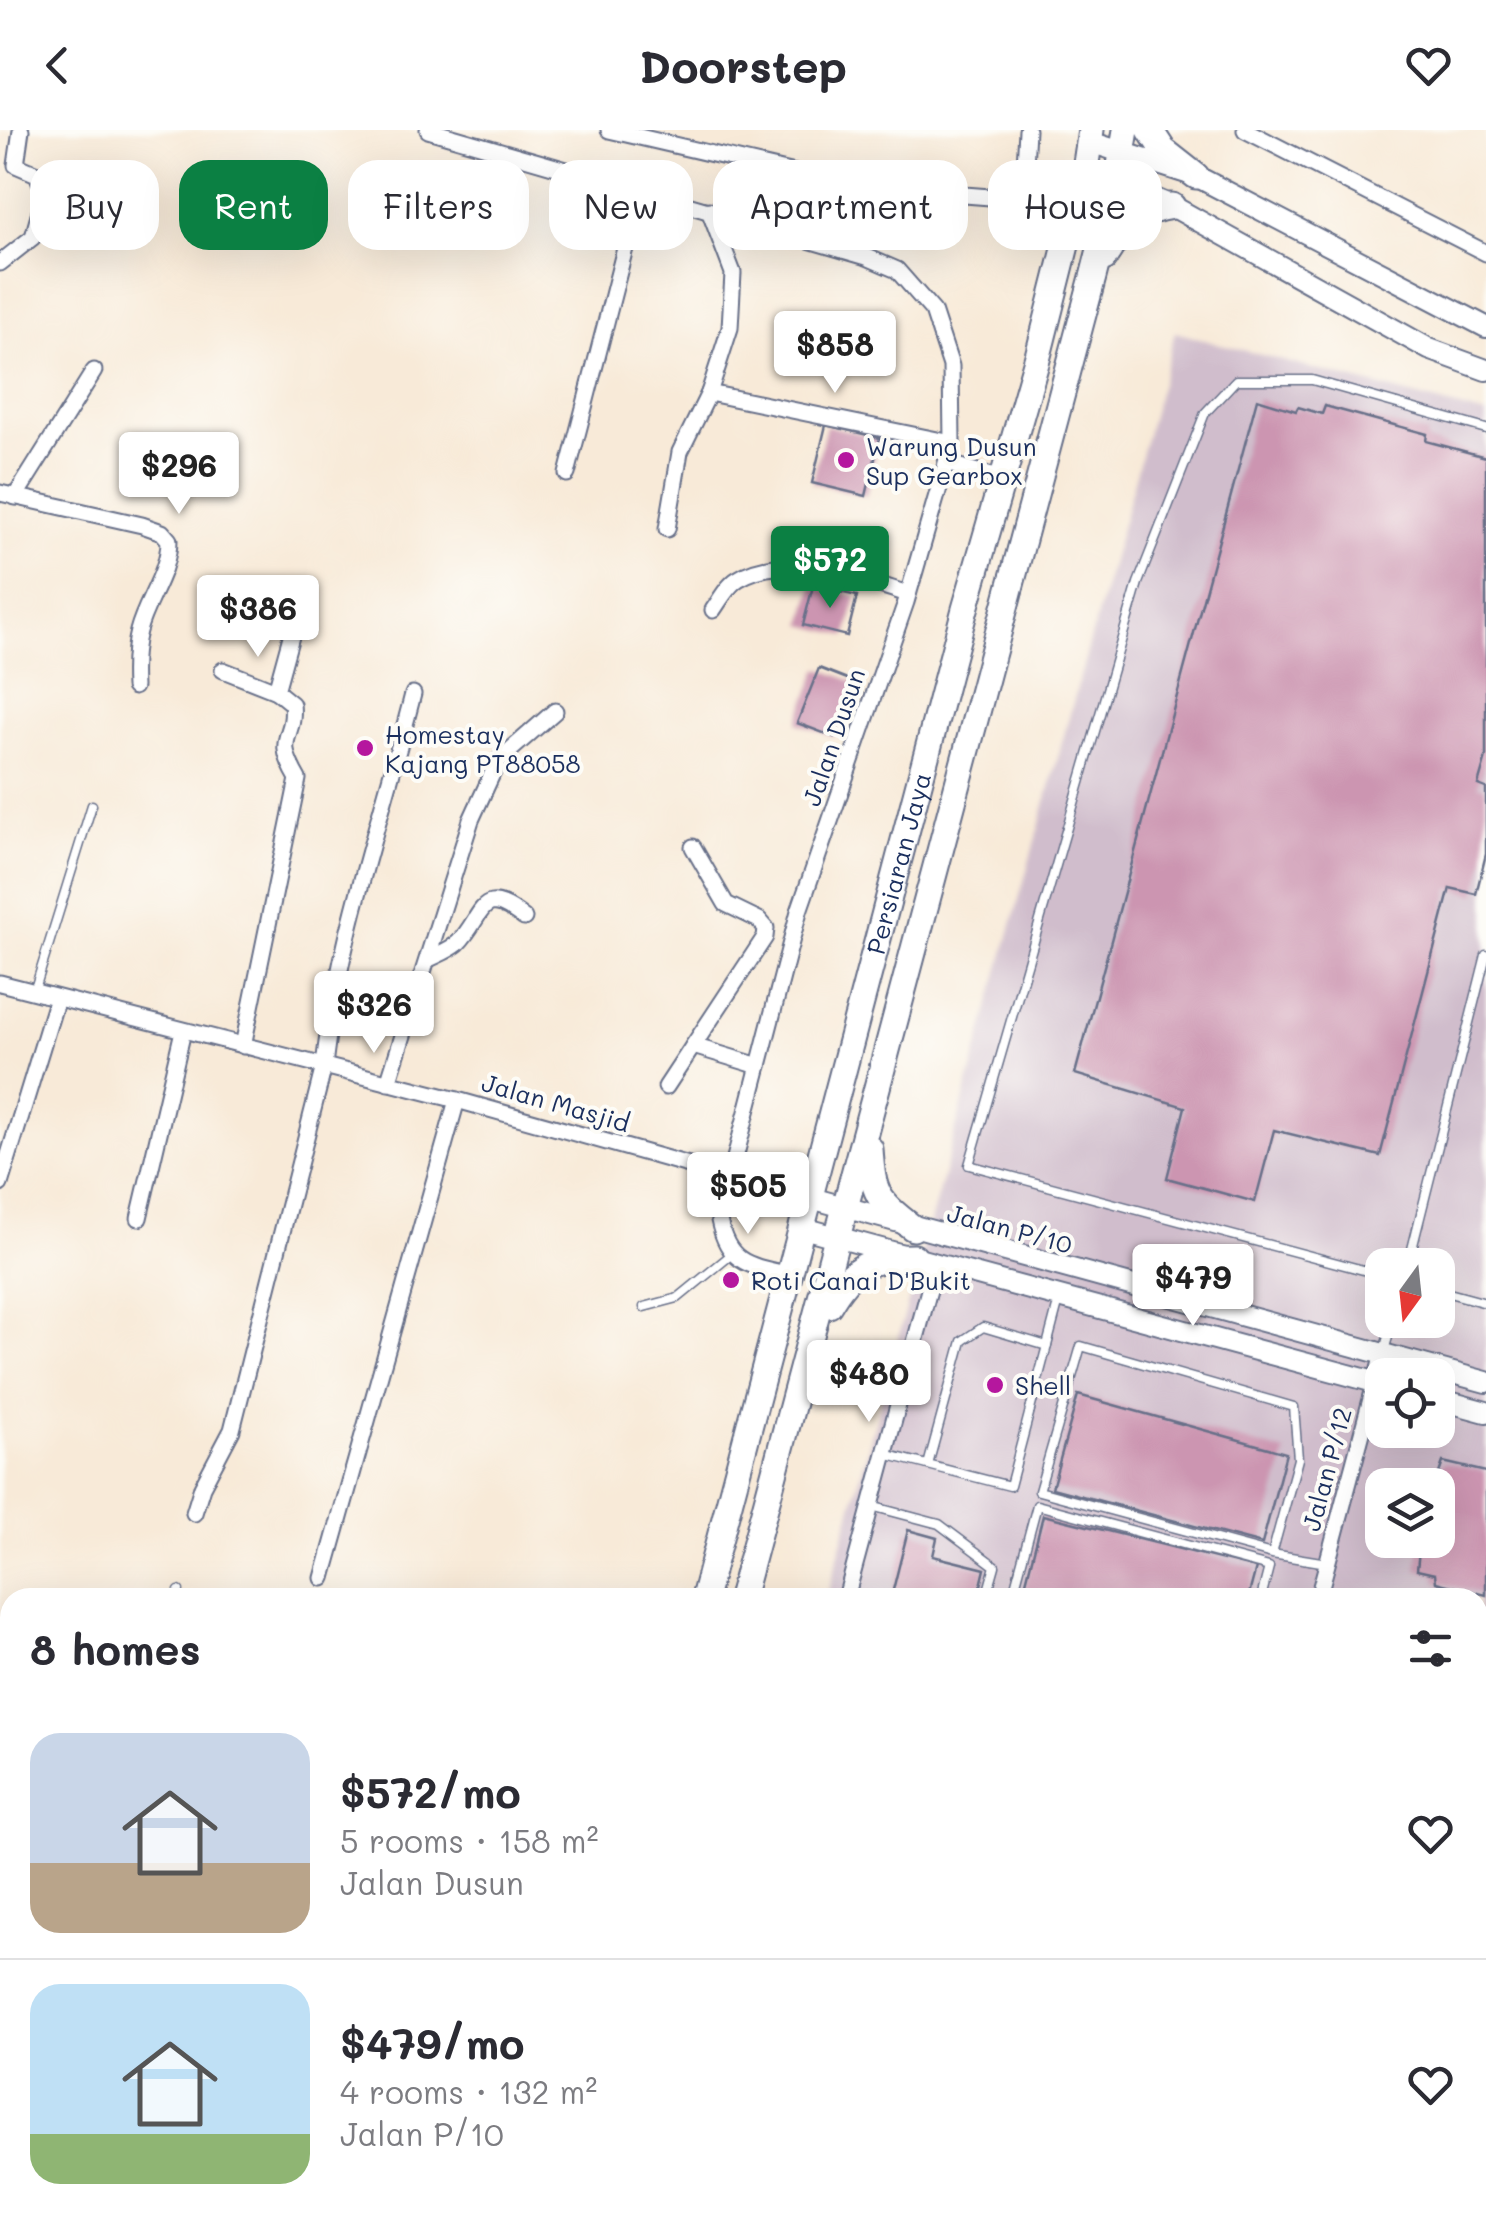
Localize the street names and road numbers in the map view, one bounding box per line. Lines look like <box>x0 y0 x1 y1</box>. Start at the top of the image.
street label: Jalan Dusun <box>795 664 871 810</box>
street label: Persiaran Jaya <box>859 769 937 957</box>
street label: Jalan Masjid <box>478 1066 634 1138</box>
street label: Jalan P/10 <box>944 1196 1076 1260</box>
street label: Jalan P/12 <box>1294 1404 1358 1534</box>

